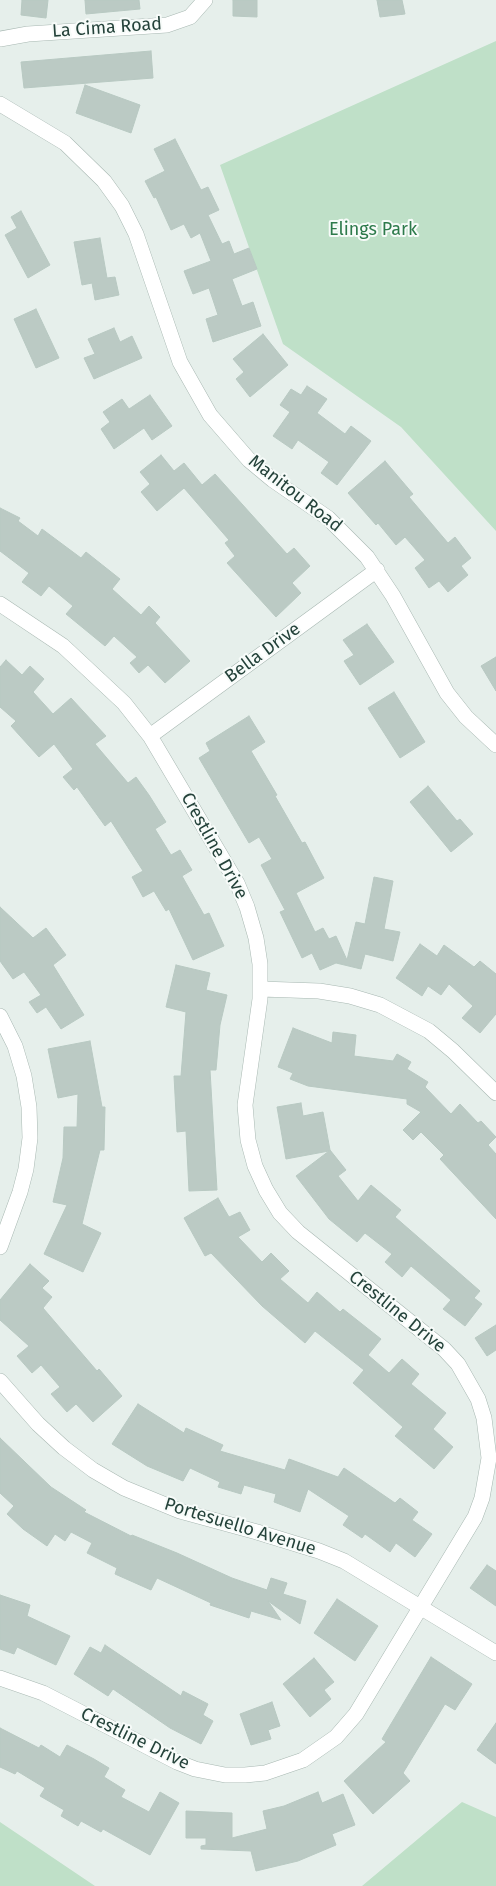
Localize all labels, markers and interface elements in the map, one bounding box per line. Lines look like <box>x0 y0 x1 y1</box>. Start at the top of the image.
street label: La Cima Road <box>51 13 163 43</box>
park label: Elings Park <box>329 219 417 241</box>
street label: Manitou Road <box>244 451 346 537</box>
street label: Bella Drive <box>221 618 305 688</box>
street label: Crestline Drive <box>176 789 252 903</box>
street label: Crestline Drive <box>344 1266 450 1358</box>
street label: Portesuello Avenue <box>161 1494 319 1560</box>
street label: Crestline Drive <box>77 1703 193 1775</box>

